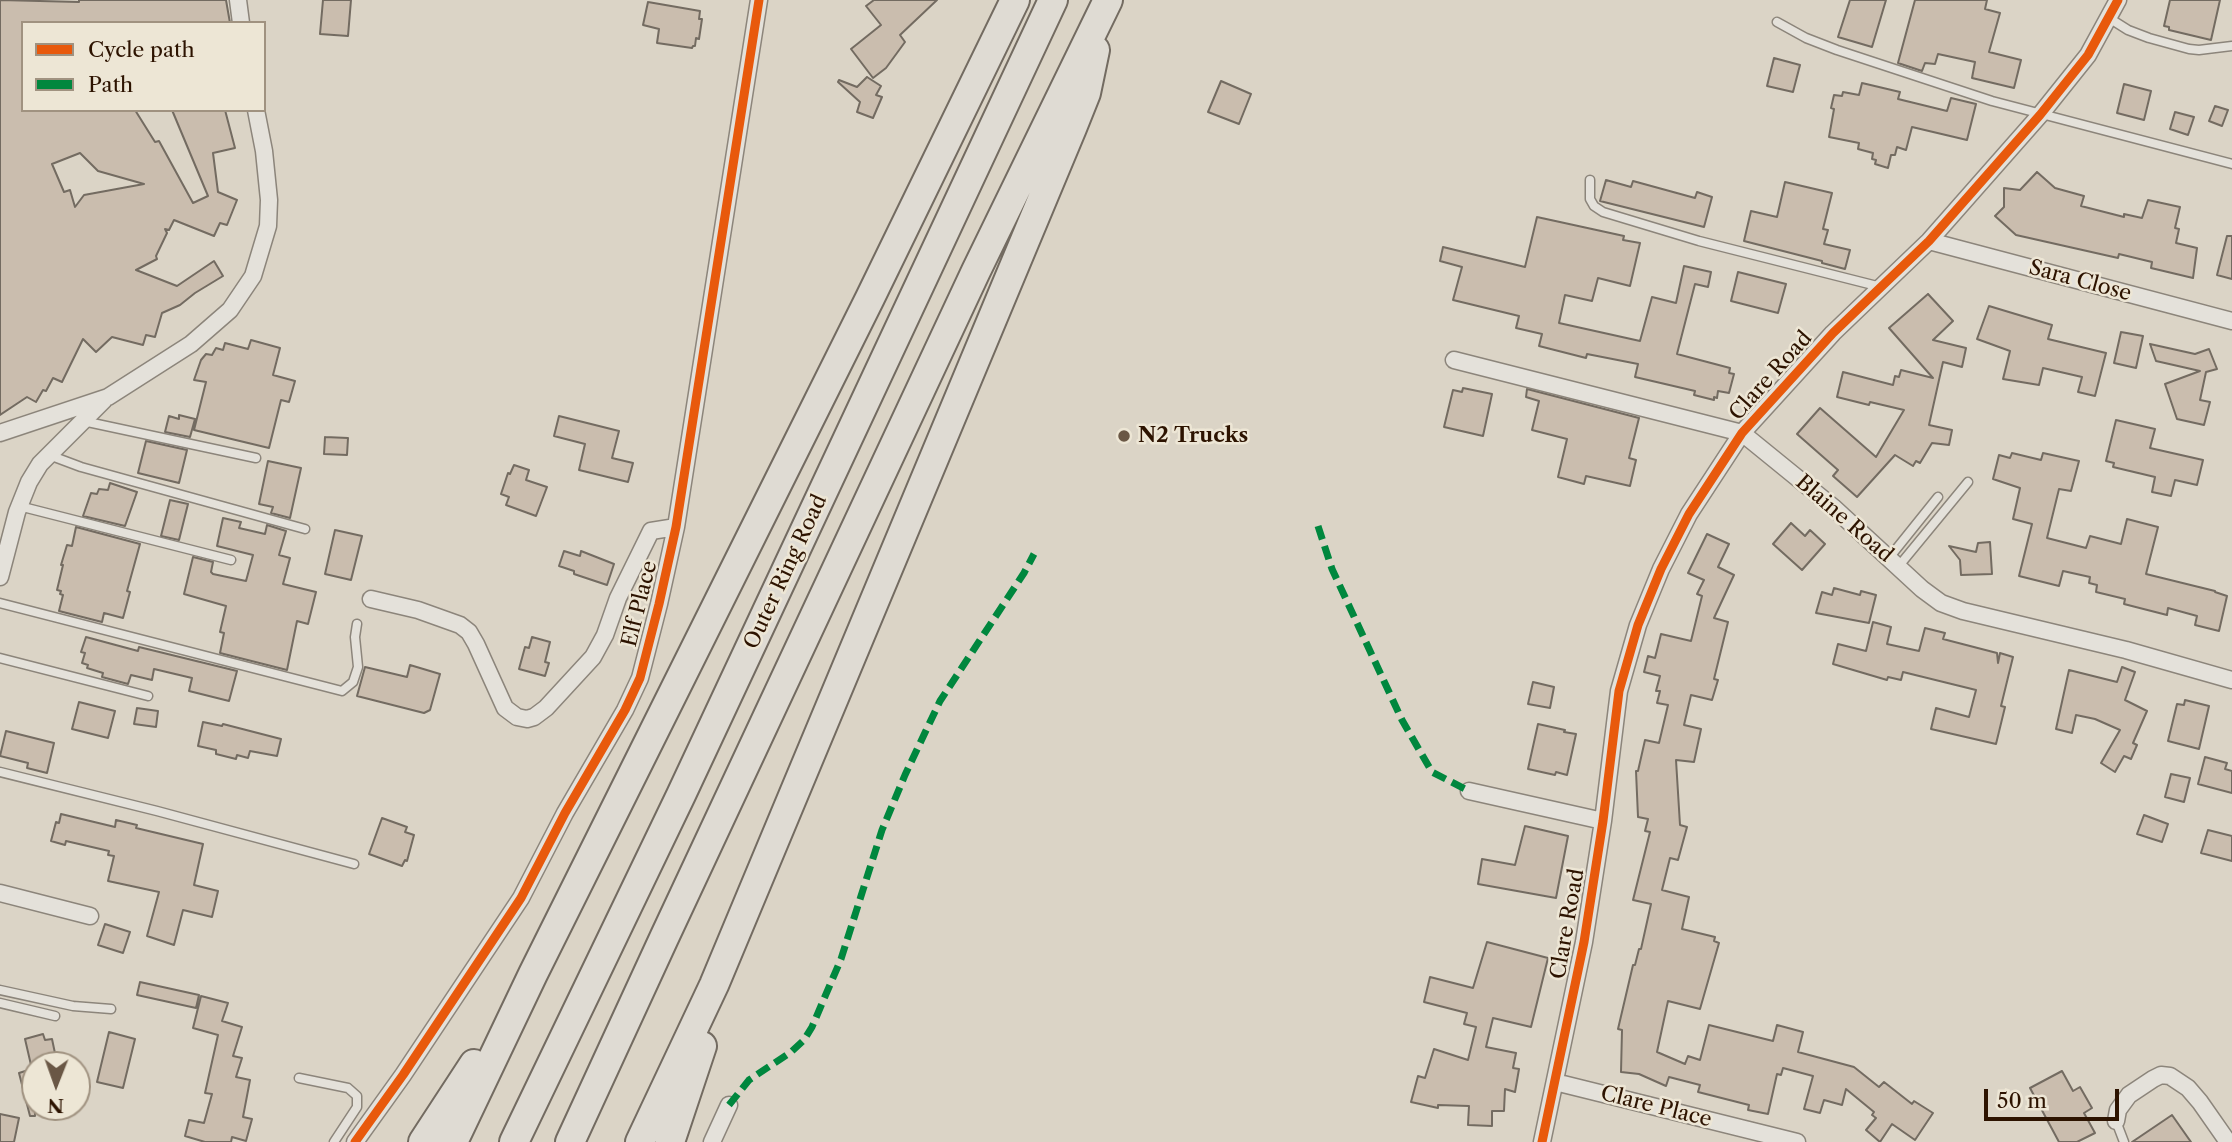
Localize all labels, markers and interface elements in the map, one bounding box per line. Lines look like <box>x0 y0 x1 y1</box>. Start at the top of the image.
legend <box>21 21 266 112</box>
text: Cycle path <box>88 37 195 62</box>
text: Path <box>88 72 133 97</box>
street label: Sara Close <box>2026 255 2134 307</box>
street label: Clare Road <box>1724 326 1818 426</box>
place label: N2 Trucks <box>1138 423 1248 449</box>
marker: N2 Trucks <box>1116 428 1132 444</box>
street label: Blaine Road <box>1790 470 1898 568</box>
street label: Outer Ring Road <box>739 491 833 653</box>
street label: Elf Place <box>617 558 663 650</box>
street label: Clare Road <box>1546 867 1590 981</box>
north arrow <box>21 1051 91 1121</box>
scale bar <box>1987 1076 2122 1120</box>
street label: Clare Place <box>1598 1081 1714 1133</box>
text: 50 m <box>1997 1088 2047 1113</box>
text: N <box>47 1094 64 1117</box>

